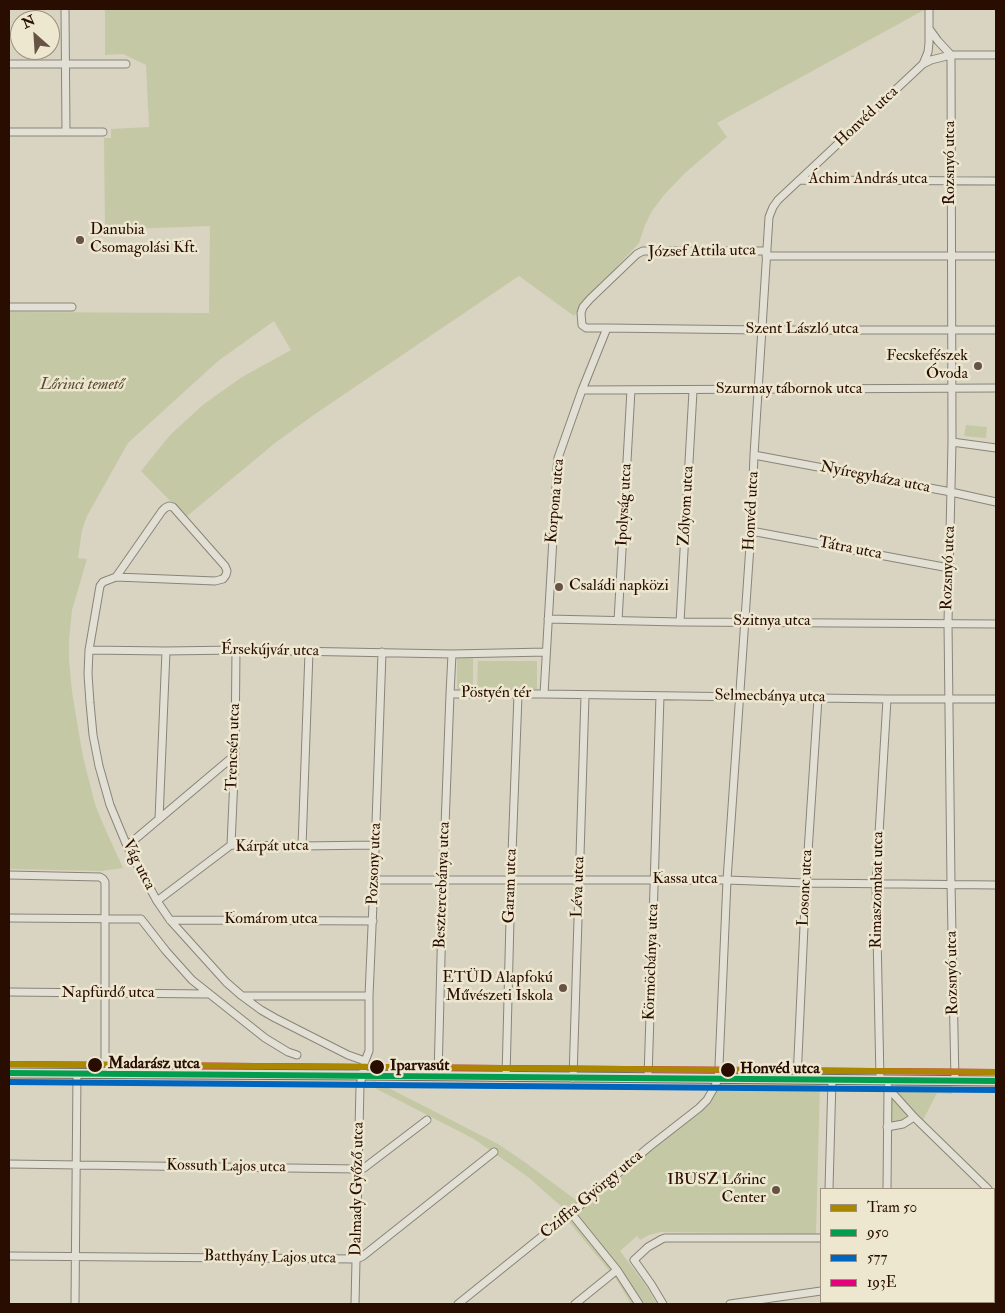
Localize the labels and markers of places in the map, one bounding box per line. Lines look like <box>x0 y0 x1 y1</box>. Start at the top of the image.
place label: Danubia Csomagolási Kft. <box>90 221 198 259</box>
marker: Danubia Csomagolási Kft. <box>74 234 86 246</box>
place label: Fecskefészek Óvoda <box>886 347 968 385</box>
marker: Fecskefészek Óvoda <box>972 360 984 372</box>
place label: Családi napközi <box>569 577 669 597</box>
marker: Családi napközi <box>553 581 565 593</box>
place label: ETÜD Alapfokú Művészeti Iskola <box>442 969 553 1007</box>
marker: ETÜD Alapfokú Művészeti Iskola <box>557 982 569 994</box>
place label: Madarász utca <box>108 1055 200 1075</box>
marker: Madarász utca <box>86 1056 104 1074</box>
place label: Iparvasút <box>390 1057 449 1077</box>
marker: Iparvasút <box>368 1058 386 1076</box>
place label: Honvéd utca <box>740 1060 820 1080</box>
marker: Honvéd utca <box>719 1061 737 1079</box>
place label: IBUSZ Lőrinc Center <box>667 1171 766 1209</box>
marker: IBUSZ Lőrinc Center <box>770 1184 782 1196</box>

